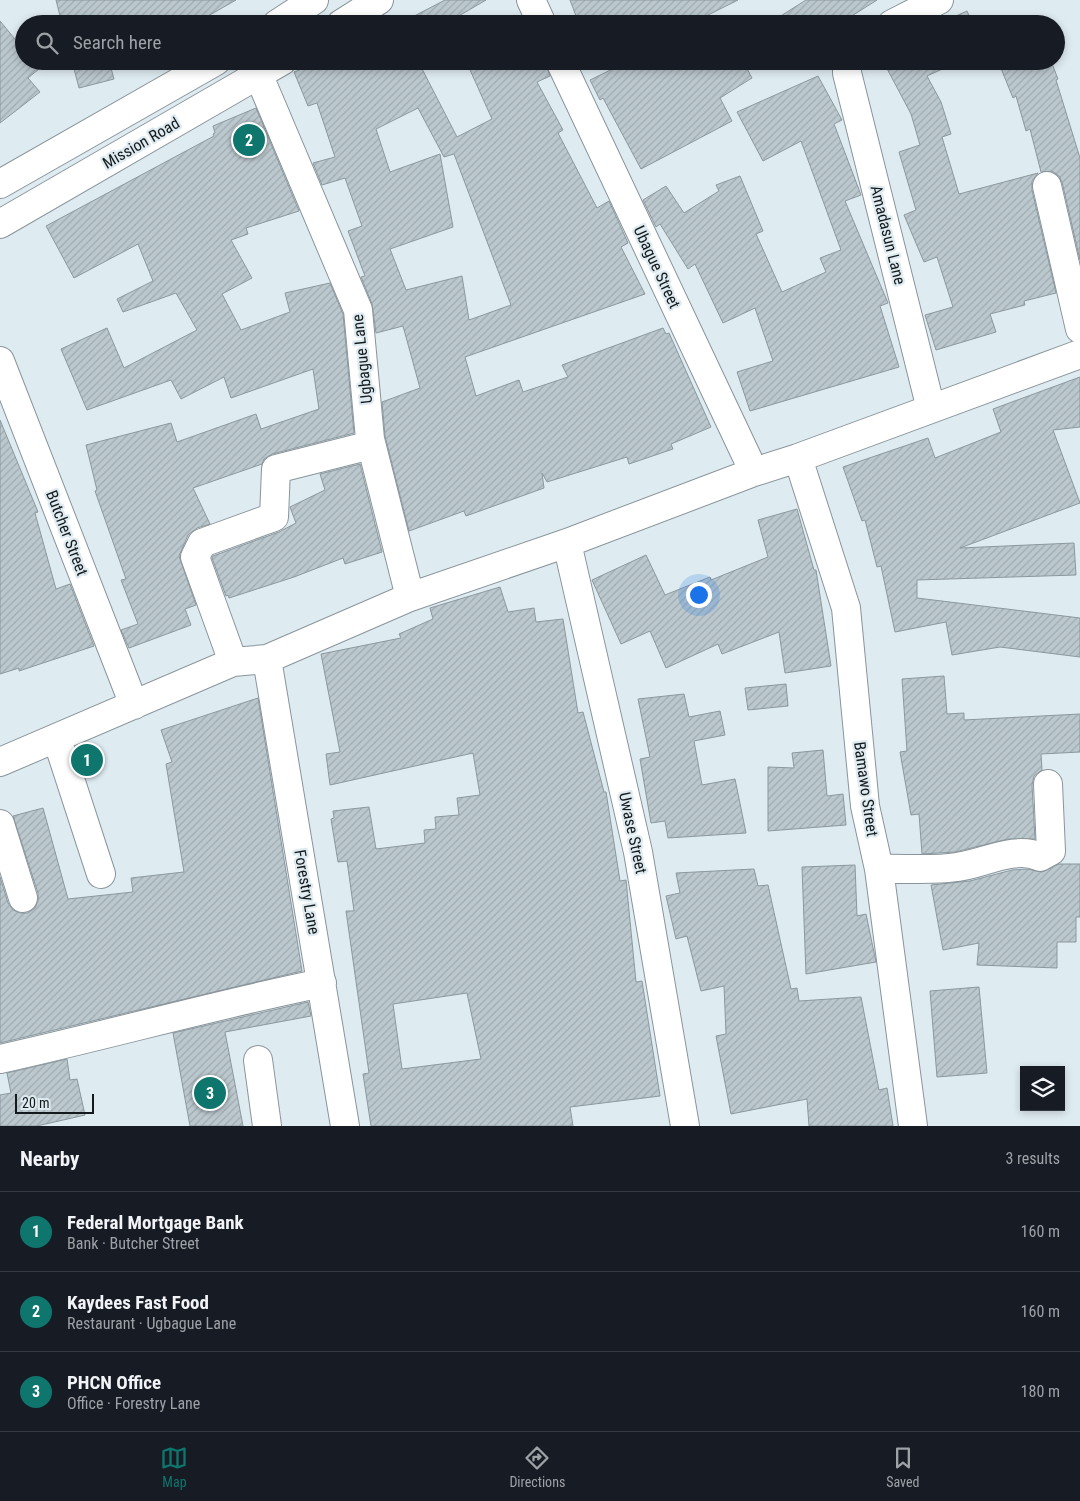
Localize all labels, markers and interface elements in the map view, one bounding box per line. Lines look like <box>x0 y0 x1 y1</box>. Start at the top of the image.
search box <box>15 15 1065 70</box>
icon: search <box>33 29 61 57</box>
text: Search here <box>73 31 161 54</box>
street label: Mission Road <box>99 113 183 173</box>
pin: 2 <box>233 121 265 159</box>
street label: Amadasun Lane <box>867 183 909 287</box>
street label: Ubague Street <box>630 223 684 312</box>
street label: Ugbague Lane <box>348 313 376 405</box>
street label: Butcher Street <box>42 488 92 579</box>
your location <box>686 582 712 608</box>
street label: Bamawo Street <box>850 740 882 838</box>
pin: 1 <box>71 741 103 779</box>
street label: Uwase Street <box>615 790 651 876</box>
street label: Forestry Lane <box>290 848 324 936</box>
map controls <box>1020 1066 1065 1111</box>
button: layers <box>1020 1066 1065 1111</box>
pin: 3 <box>194 1074 226 1112</box>
scale bar <box>15 1091 94 1114</box>
text: 20 m <box>22 1095 50 1111</box>
text: Nearby <box>20 1147 79 1171</box>
text: 3 results <box>1005 1149 1060 1168</box>
text: Federal Mortgage Bank <box>67 1211 244 1234</box>
text: 1 <box>32 1222 40 1241</box>
text: 160 m <box>1021 1222 1060 1241</box>
text: Bank · Butcher Street <box>67 1234 199 1253</box>
text: Kaydees Fast Food <box>67 1291 209 1314</box>
text: 2 <box>32 1302 40 1321</box>
text: 160 m <box>1021 1302 1060 1321</box>
text: Restaurant · Ugbague Lane <box>67 1314 236 1333</box>
text: PHCN Office <box>67 1371 161 1394</box>
text: 3 <box>32 1382 40 1401</box>
text: 180 m <box>1021 1382 1060 1401</box>
text: Office · Forestry Lane <box>67 1394 200 1413</box>
tab: Map <box>160 1444 188 1490</box>
tab: Directions <box>509 1444 565 1490</box>
tab: Saved <box>886 1444 920 1490</box>

